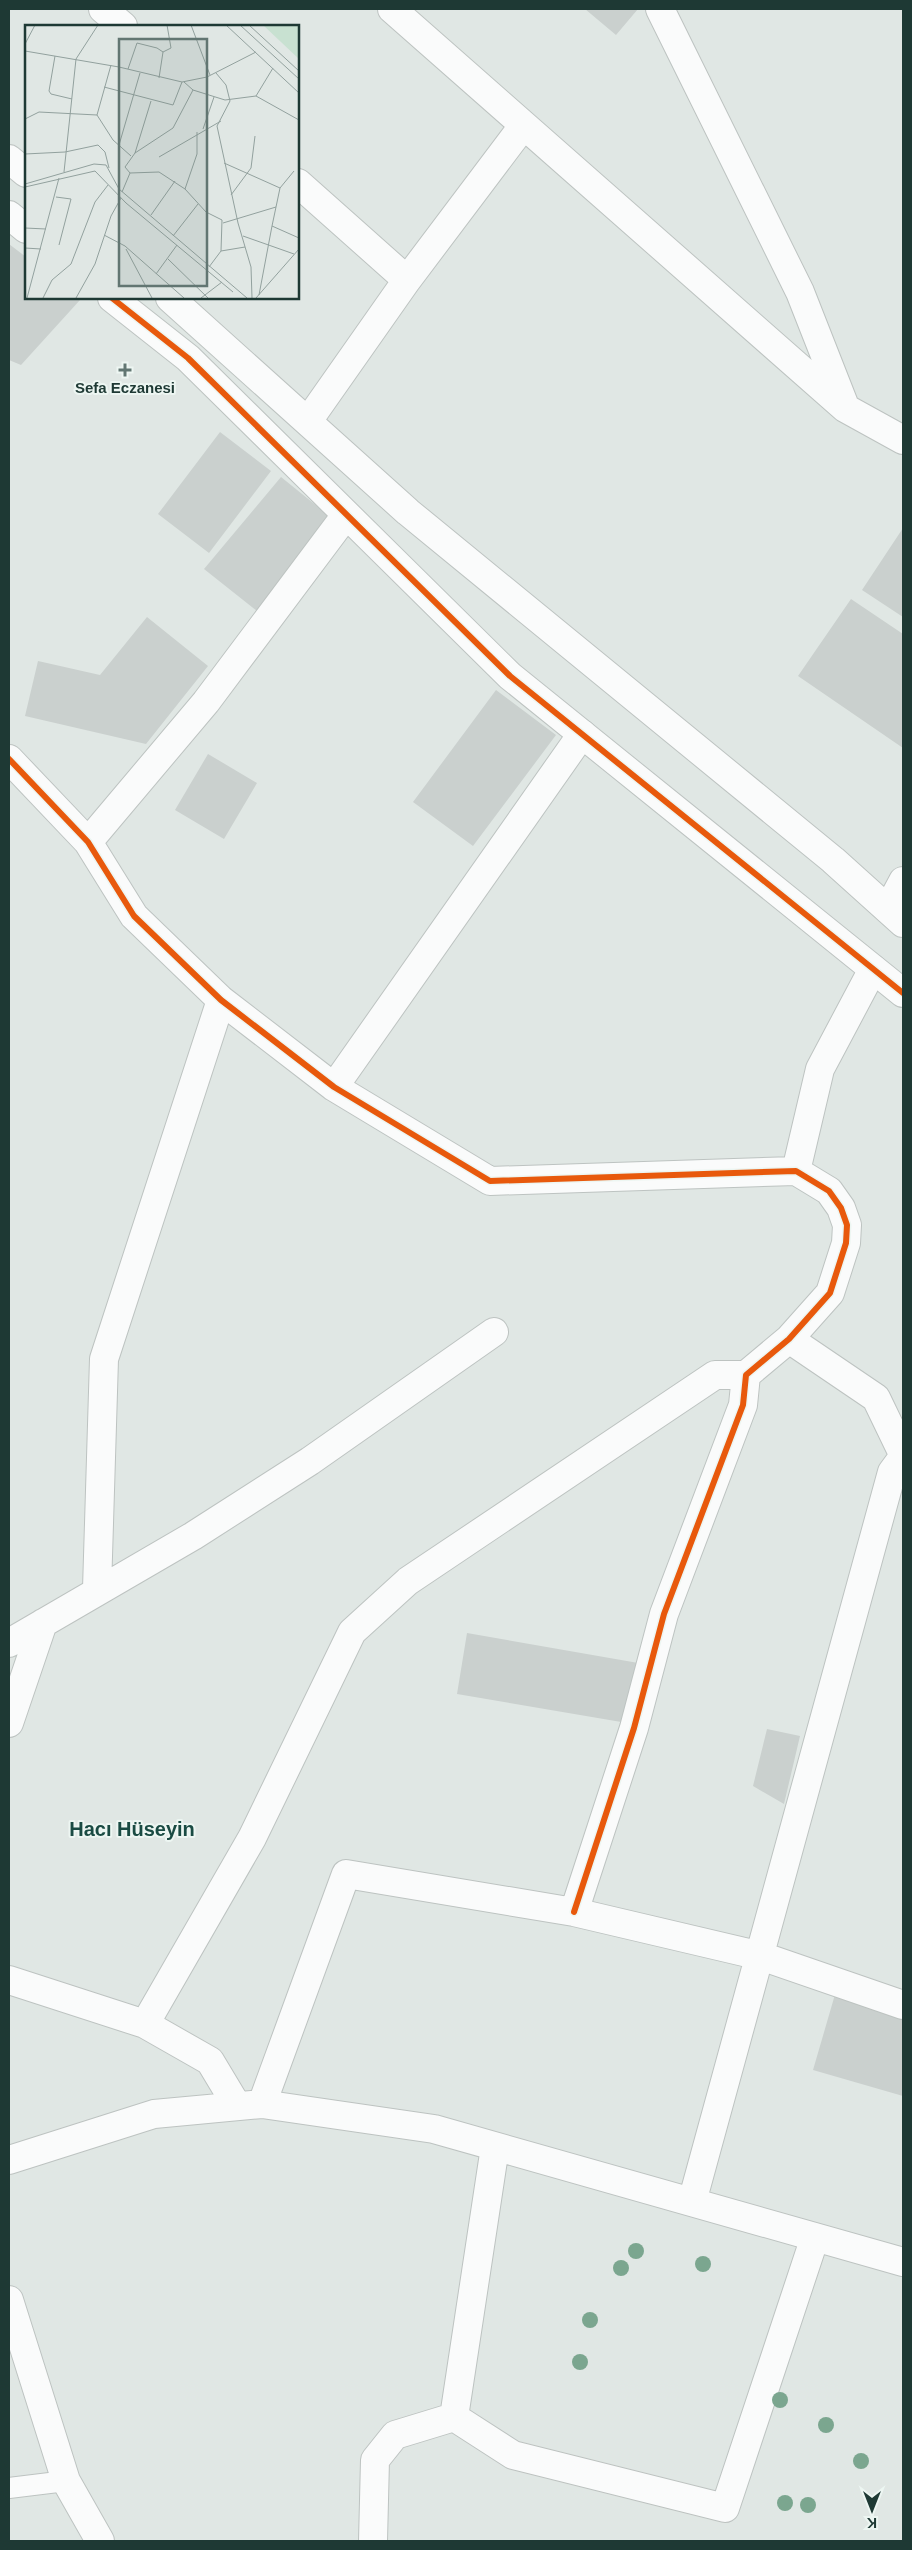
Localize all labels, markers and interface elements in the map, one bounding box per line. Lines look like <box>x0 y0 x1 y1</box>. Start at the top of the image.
inset map <box>25 25 299 299</box>
marker: Sefa Eczanesi <box>119 364 131 376</box>
place label: Sefa Eczanesi <box>75 379 175 396</box>
district label: Hacı Hüseyin <box>69 1818 195 1840</box>
north arrow <box>847 2485 897 2535</box>
text: K <box>867 2515 877 2531</box>

